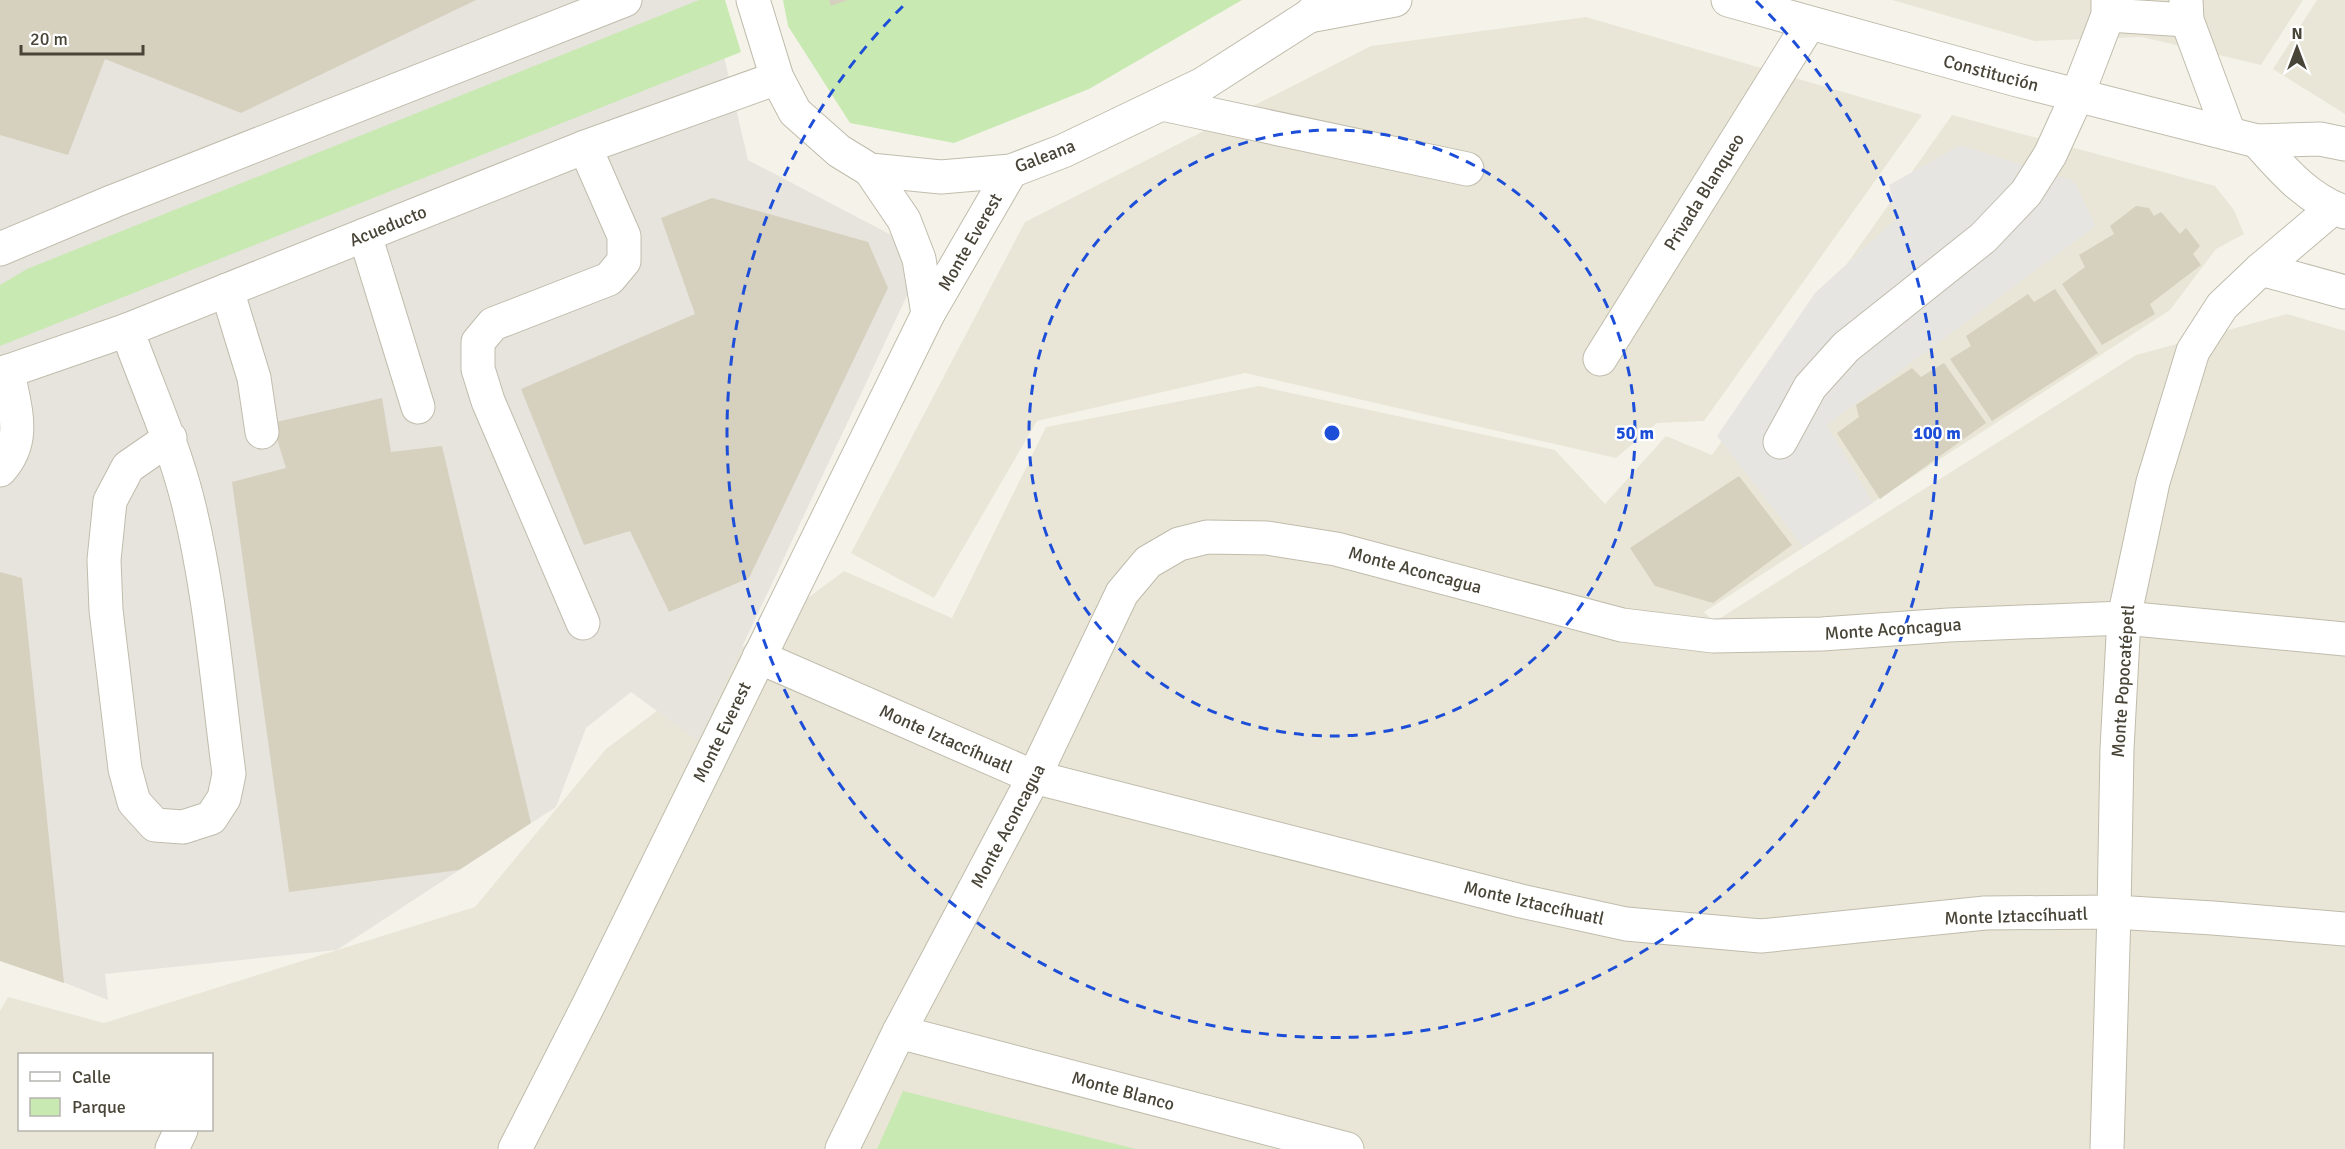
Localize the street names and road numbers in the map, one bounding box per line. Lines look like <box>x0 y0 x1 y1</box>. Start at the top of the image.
street label: Constitución <box>1941 50 2041 96</box>
street label: Privada Blanqueo <box>1659 129 1749 255</box>
street label: Galeana <box>1012 134 1078 178</box>
street label: Monte Everest <box>933 189 1007 295</box>
street label: Acueducto <box>346 201 430 251</box>
street label: Monte Aconcagua <box>1346 542 1484 598</box>
street label: Monte Popocatépetl <box>2107 604 2139 758</box>
street label: Monte Aconcagua <box>1824 613 1962 645</box>
street label: Monte Everest <box>688 678 756 786</box>
street label: Monte Iztaccíhuatl <box>876 700 1016 778</box>
street label: Monte Aconcagua <box>966 760 1050 892</box>
street label: Monte Iztaccíhuatl <box>1462 876 1606 930</box>
street label: Monte Iztaccíhuatl <box>1944 903 2088 929</box>
street label: Monte Blanco <box>1069 1067 1177 1115</box>

